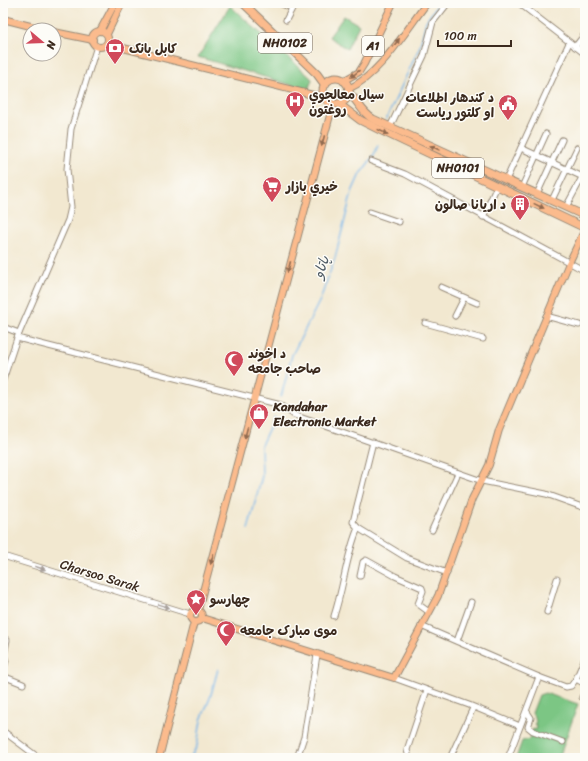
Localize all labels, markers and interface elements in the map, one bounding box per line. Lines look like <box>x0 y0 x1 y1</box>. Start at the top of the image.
north arrow <box>22 22 62 62</box>
scale bar <box>438 22 511 48</box>
text: 100 m <box>444 25 477 47</box>
road number: NH0102 <box>258 33 312 53</box>
road number: A1 <box>362 36 384 56</box>
text: N <box>41 37 62 52</box>
bank icon: کابل بانک <box>104 37 126 65</box>
place label: کابل بانک <box>129 37 177 60</box>
one-way arrow <box>392 38 400 49</box>
one-way arrow <box>350 69 360 78</box>
place label: سيال معالجوي روغتون <box>309 83 384 121</box>
place label: د کندهار اطلاعات او کلتور رياست <box>406 86 494 124</box>
hospital icon: سيال معالجوي روغتون <box>284 90 306 118</box>
public building icon: د کندهار اطلاعات او کلتور رياست <box>497 93 519 121</box>
one-way arrow <box>378 129 389 135</box>
one-way arrow <box>319 135 325 148</box>
one-way arrow <box>429 145 440 151</box>
road number: NH0101 <box>432 158 484 178</box>
supermarket icon: خیري بازار <box>261 175 283 203</box>
place label: خیري بازار <box>285 175 338 198</box>
place label: د اریانا صالون <box>435 193 506 216</box>
building icon: د اریانا صالون <box>509 193 531 221</box>
one-way arrow <box>533 203 544 209</box>
water label: پاتاو <box>305 252 337 284</box>
one-way arrow <box>286 261 292 273</box>
place label: د اخوند صاحب جامعه <box>248 342 321 380</box>
mosque icon: د اخوند صاحب جامعه <box>223 349 245 377</box>
place label: Kandahar Electronic Market <box>272 395 377 433</box>
shop icon: Kandahar Electronic Market <box>248 402 270 430</box>
one-way arrow <box>243 428 249 440</box>
street label: Charsoo Sarak <box>57 552 143 598</box>
one-way arrow <box>209 553 215 565</box>
one-way arrow <box>34 565 46 571</box>
place icon: چهارسو <box>185 588 207 616</box>
place label: چهارسو <box>209 588 251 611</box>
one-way arrow <box>159 603 171 609</box>
mosque icon: موی مبارک جامعه <box>215 619 237 647</box>
place label: موی مبارک جامعه <box>240 619 337 642</box>

